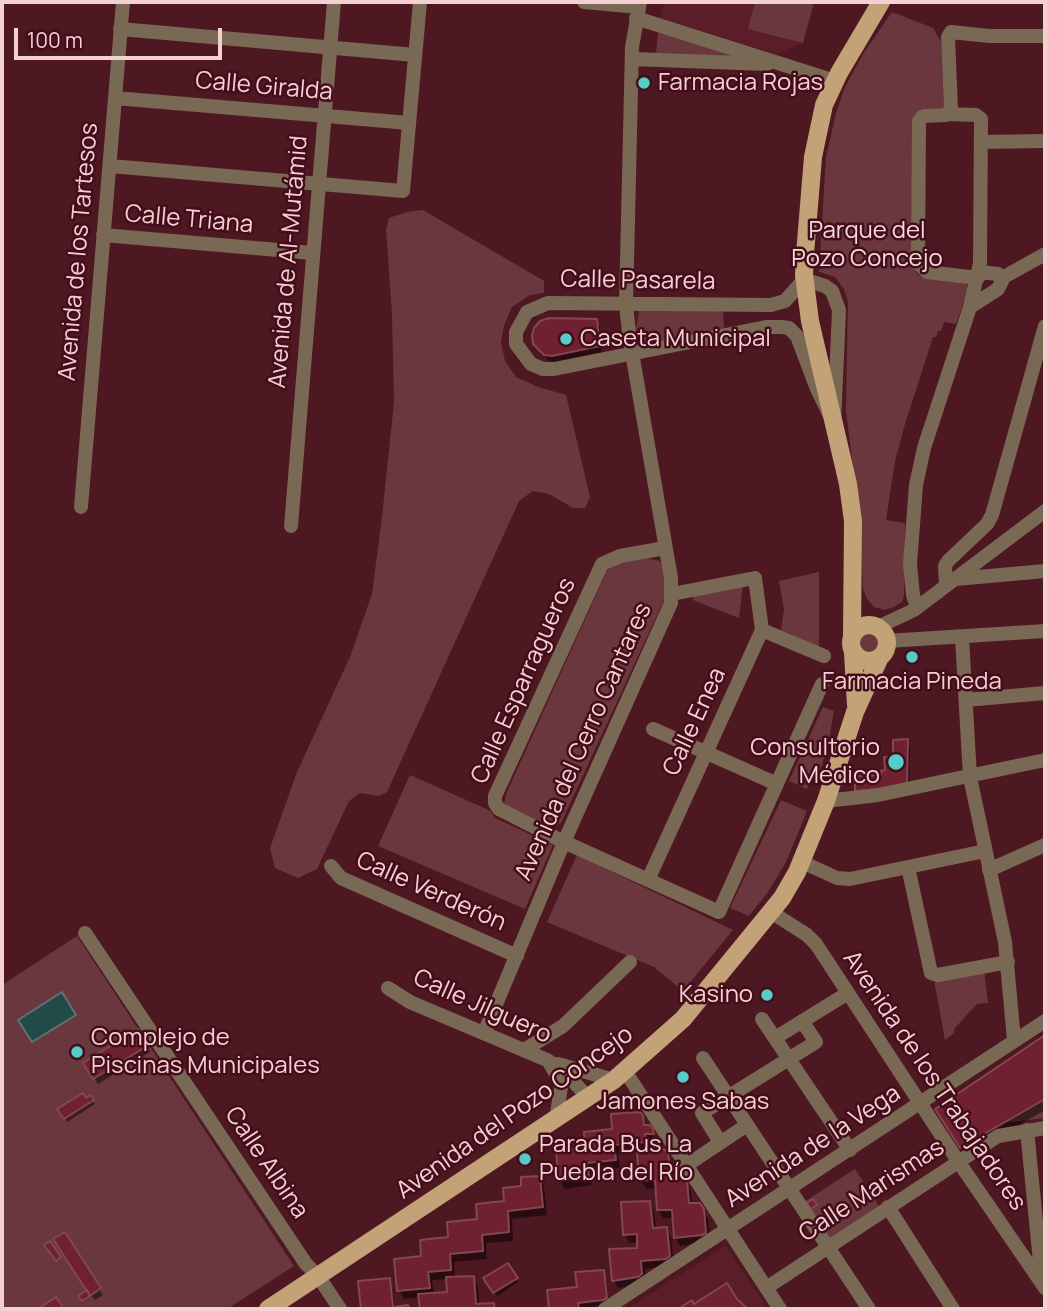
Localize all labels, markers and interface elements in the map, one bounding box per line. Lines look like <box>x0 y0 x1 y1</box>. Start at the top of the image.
scale bar <box>18 14 226 58</box>
text: 100 m <box>27 26 83 54</box>
street label: Calle Giralda <box>194 67 334 107</box>
place label: Farmacia Rojas <box>658 69 823 97</box>
marker: Farmacia Rojas <box>636 75 652 91</box>
street label: Avenida de los Tartesos <box>53 122 105 382</box>
street label: Avenida de Al-Mutámid <box>264 135 314 389</box>
street label: Calle Triana <box>124 200 254 240</box>
park label: Parque del Pozo Concejo <box>791 217 943 273</box>
street label: Calle Pasarela <box>560 265 716 297</box>
place label: Caseta Municipal <box>580 325 771 353</box>
marker: Caseta Municipal <box>558 331 574 347</box>
street label: Calle Esparragueros <box>466 574 582 788</box>
street label: Avenida del Cerro Cantares <box>510 599 658 885</box>
marker: Farmacia Pineda <box>904 649 920 665</box>
street label: Calle Enea <box>658 664 732 780</box>
place label: Farmacia Pineda <box>822 668 1002 696</box>
place label: Consultorio Médico <box>750 734 880 790</box>
marker: Consultorio Médico <box>886 752 906 772</box>
street label: Calle Verderón <box>352 846 510 938</box>
street label: Avenida de los Trabajadores <box>836 946 1032 1216</box>
street label: Calle Jilguero <box>409 964 555 1050</box>
place label: Kasino <box>679 981 753 1009</box>
marker: Kasino <box>759 987 775 1003</box>
street label: Avenida del Pozo Concejo <box>391 1020 639 1206</box>
place label: Complejo de Piscinas Municipales <box>91 1024 320 1080</box>
marker: Complejo de Piscinas Municipales <box>69 1044 85 1060</box>
marker: Jamones Sabas <box>675 1069 691 1085</box>
street label: Avenida de la Vega <box>720 1080 906 1214</box>
place label: Jamones Sabas <box>597 1088 769 1116</box>
street label: Calle Albina <box>218 1102 314 1224</box>
place label: Parada Bus La Puebla del Río <box>539 1131 693 1187</box>
street label: Calle Marismas <box>794 1133 950 1249</box>
marker: Parada Bus La Puebla del Río <box>517 1151 533 1167</box>

